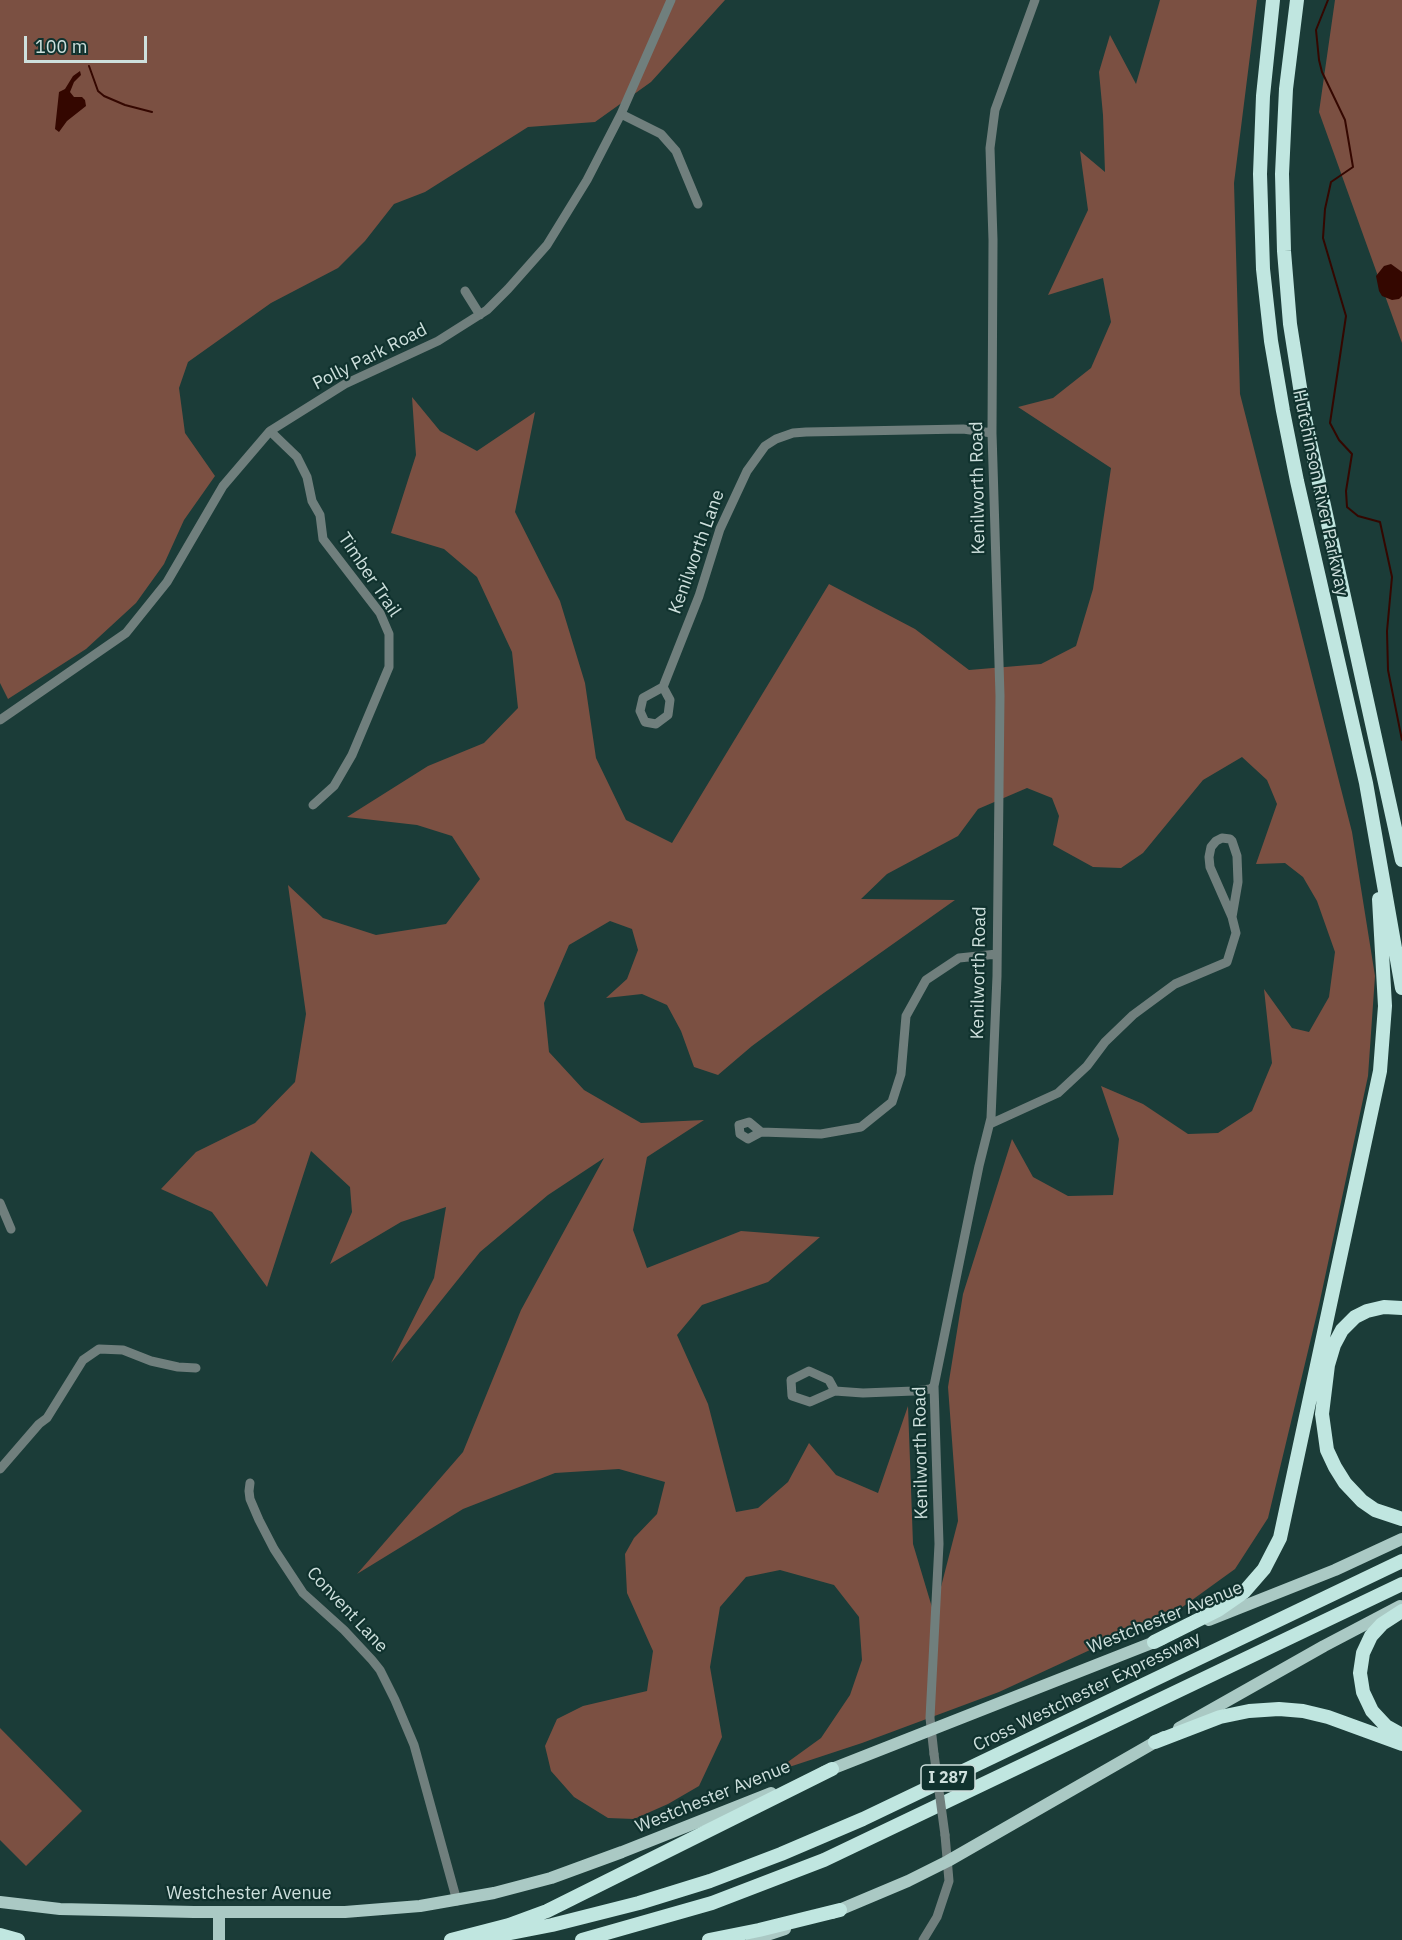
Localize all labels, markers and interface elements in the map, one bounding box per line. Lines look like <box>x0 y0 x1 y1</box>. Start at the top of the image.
scale bar <box>27 24 150 62</box>
text: 100 m <box>35 35 87 58</box>
street label: Polly Park Road <box>309 319 431 395</box>
street label: Hutchinson River Parkway <box>1288 388 1352 598</box>
street label: Kenilworth Road <box>966 421 990 555</box>
street label: Kenilworth Lane <box>665 487 729 617</box>
street label: Timber Trail <box>333 529 405 621</box>
street label: Kenilworth Road <box>967 906 991 1040</box>
street label: Kenilworth Road <box>909 1386 933 1520</box>
street label: Convent Lane <box>302 1563 392 1657</box>
street label: Westchester Avenue <box>1084 1577 1246 1659</box>
street label: Cross Westchester Expressway <box>970 1627 1204 1757</box>
street label: Westchester Avenue <box>632 1756 794 1838</box>
road number: I 287 <box>921 1765 975 1791</box>
street label: Westchester Avenue <box>166 1883 332 1905</box>

